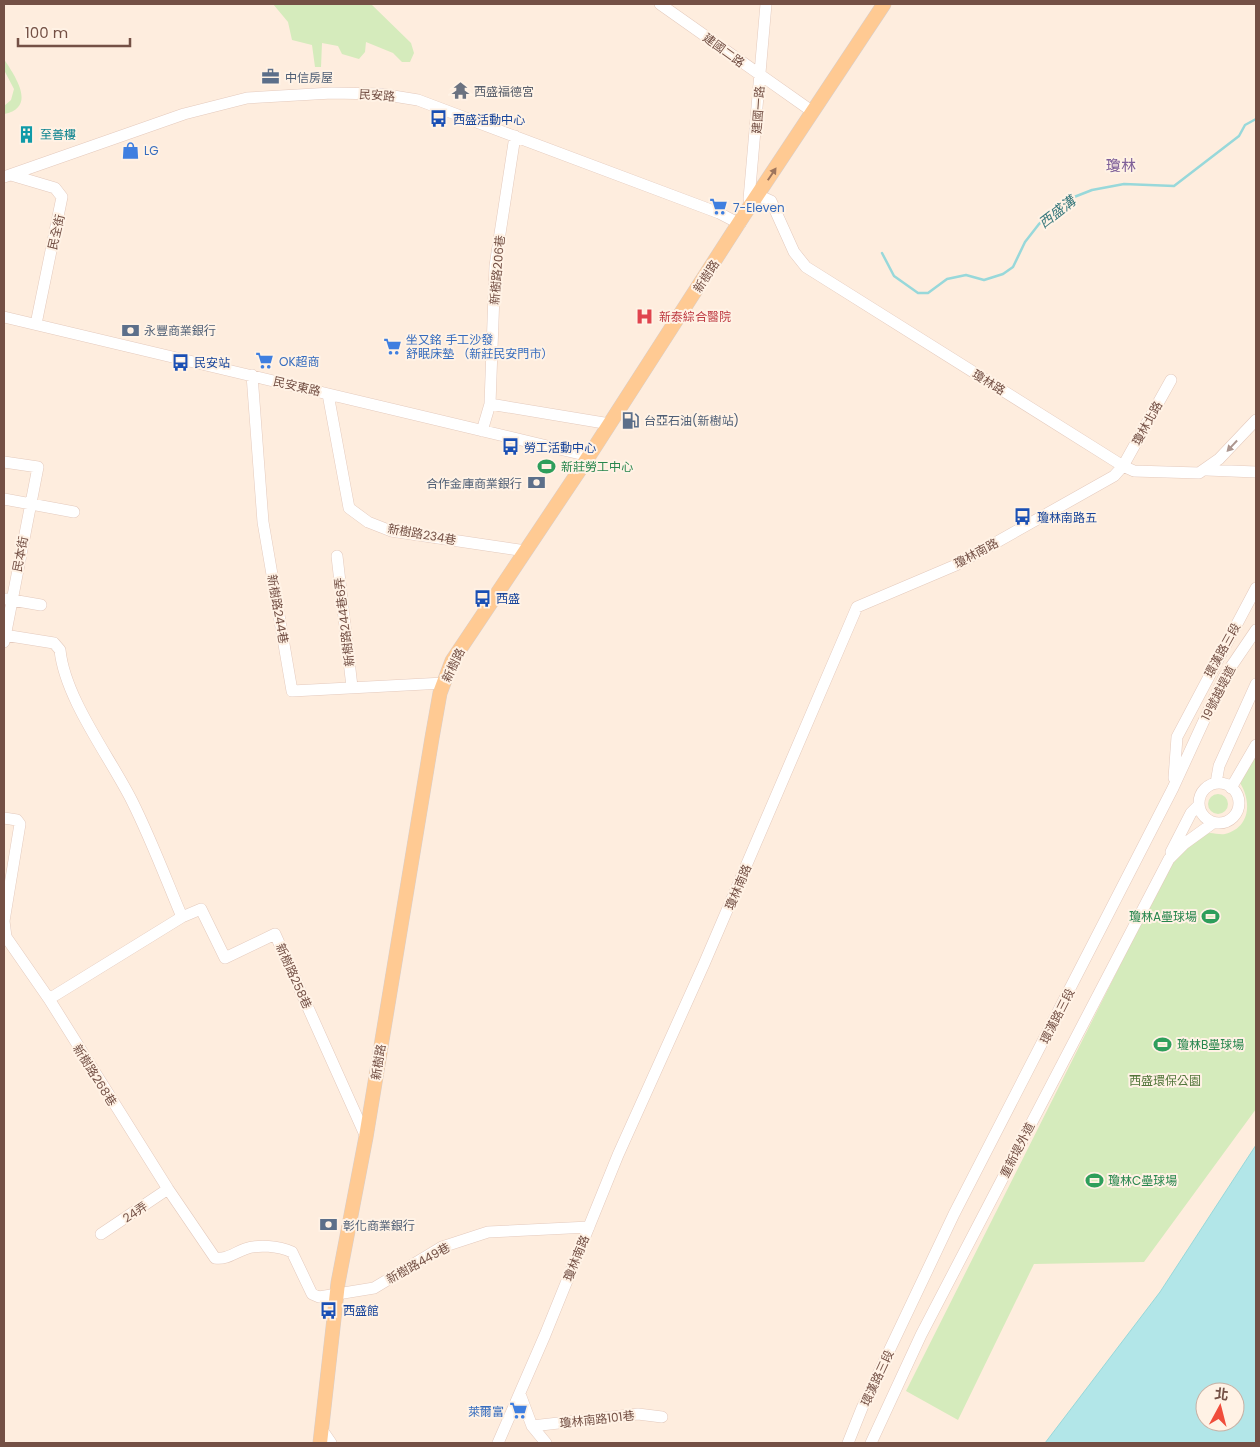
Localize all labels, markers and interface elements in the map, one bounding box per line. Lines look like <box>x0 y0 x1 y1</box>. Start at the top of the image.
scale bar <box>18 15 130 47</box>
text: 100 m <box>25 22 68 43</box>
street label: 建國二路 <box>700 29 748 71</box>
office icon: 中信房屋 <box>261 67 281 87</box>
place label: 中信房屋 <box>285 69 333 86</box>
temple icon: 西盛福德宮 <box>450 81 470 101</box>
place label: 西盛福德宮 <box>474 83 534 100</box>
street label: 民安路 <box>358 85 396 105</box>
street label: 建國一路 <box>748 85 768 135</box>
bus stop icon: 西盛活動中心 <box>429 109 449 129</box>
place label: 西盛活動中心 <box>453 111 525 128</box>
building icon: 至善樓 <box>16 124 36 144</box>
place label: 至善樓 <box>40 126 76 143</box>
shop icon: LG <box>120 140 140 160</box>
place label: LG <box>144 142 159 159</box>
district label: 瓊林 <box>1106 155 1136 176</box>
one-way arrow <box>767 168 776 181</box>
water label: 西盛溝 <box>1034 190 1081 233</box>
supermarket icon: 7-Eleven <box>709 197 729 217</box>
place label: 7-Eleven <box>733 199 785 216</box>
street label: 民全街 <box>44 213 68 251</box>
street label: 新樹路206巷 <box>485 234 509 306</box>
street label: 新樹路 <box>689 256 723 296</box>
hospital icon: 新泰綜合醫院 <box>635 306 655 326</box>
place label: 新泰綜合醫院 <box>659 308 731 325</box>
bank icon: 永豐商業銀行 <box>120 320 140 340</box>
place label: 永豐商業銀行 <box>144 322 216 339</box>
place label: 坐又銘 手工沙發 舒眠床墊 （新莊民安門市） <box>406 331 553 362</box>
supermarket icon: 坐又銘 手工沙發 舒眠床墊 （新莊民安門市） <box>382 336 402 356</box>
supermarket icon: OK超商 <box>255 351 275 371</box>
bus stop icon: 民安站 <box>170 352 190 372</box>
place label: OK超商 <box>279 353 320 370</box>
place label: 民安站 <box>194 354 230 371</box>
street label: 瓊林路 <box>969 365 1009 399</box>
street label: 民安東路 <box>272 372 322 400</box>
street label: 瓊林北路 <box>1128 398 1166 448</box>
fuel station icon: 台亞石油(新樹站) <box>620 410 640 430</box>
place label: 台亞石油(新樹站) <box>644 412 739 429</box>
bus stop icon: 勞工活動中心 <box>500 437 520 457</box>
place label: 勞工活動中心 <box>524 439 596 456</box>
one-way arrow <box>1226 439 1238 451</box>
sports icon: 新莊勞工中心 <box>537 456 557 476</box>
place label: 新莊勞工中心 <box>561 458 633 475</box>
bank icon: 合作金庫商業銀行 <box>526 473 546 493</box>
place label: 合作金庫商業銀行 <box>426 475 522 492</box>
bus stop icon: 瓊林南路五 <box>1013 507 1033 527</box>
place label: 瓊林南路五 <box>1037 509 1097 526</box>
street label: 新樹路234巷 <box>386 520 458 548</box>
street label: 瓊林南路 <box>951 534 1001 572</box>
street label: 民本街 <box>8 535 32 573</box>
street label: 新樹路244巷 <box>264 573 292 645</box>
street label: 新樹路244巷6弄 <box>330 576 358 668</box>
bus stop icon: 西盛 <box>472 588 492 608</box>
place label: 西盛 <box>496 590 520 607</box>
street label: 環漢路三段 <box>1200 620 1244 680</box>
street label: 新樹路 <box>437 645 469 685</box>
street label: 19號越堤道 <box>1197 663 1239 723</box>
street label: 瓊林南路 <box>721 862 755 912</box>
sports icon: 瓊林A壘球場 <box>1201 906 1221 926</box>
place label: 瓊林A壘球場 <box>1129 908 1197 925</box>
street label: 新樹路258巷 <box>272 941 316 1011</box>
street label: 環漢路三段 <box>1036 985 1078 1047</box>
sports icon: 瓊林B壘球場 <box>1153 1034 1173 1054</box>
place label: 瓊林B壘球場 <box>1177 1036 1244 1053</box>
street label: 新樹路268巷 <box>69 1041 121 1109</box>
street label: 新樹路 <box>367 1043 389 1081</box>
park label: 西盛環保公園 <box>1129 1072 1201 1089</box>
street label: 重新堤外道 <box>996 1119 1038 1181</box>
sports icon: 瓊林C壘球場 <box>1084 1170 1104 1190</box>
place label: 瓊林C壘球場 <box>1108 1172 1177 1189</box>
street label: 24弄 <box>119 1198 151 1226</box>
bank icon: 彰化商業銀行 <box>319 1215 339 1235</box>
place label: 彰化商業銀行 <box>343 1217 415 1234</box>
street label: 瓊林南路 <box>559 1233 593 1283</box>
street label: 新樹路449巷 <box>383 1238 453 1288</box>
bus stop icon: 西盛館 <box>319 1300 339 1320</box>
place label: 西盛館 <box>343 1302 379 1319</box>
street label: 環漢路三段 <box>857 1347 897 1409</box>
north arrow <box>1195 1382 1245 1432</box>
text: 北 <box>1213 1383 1230 1405</box>
supermarket icon: 萊爾富 <box>508 1401 528 1421</box>
place label: 萊爾富 <box>468 1403 504 1420</box>
street label: 瓊林南路101巷 <box>559 1407 635 1431</box>

